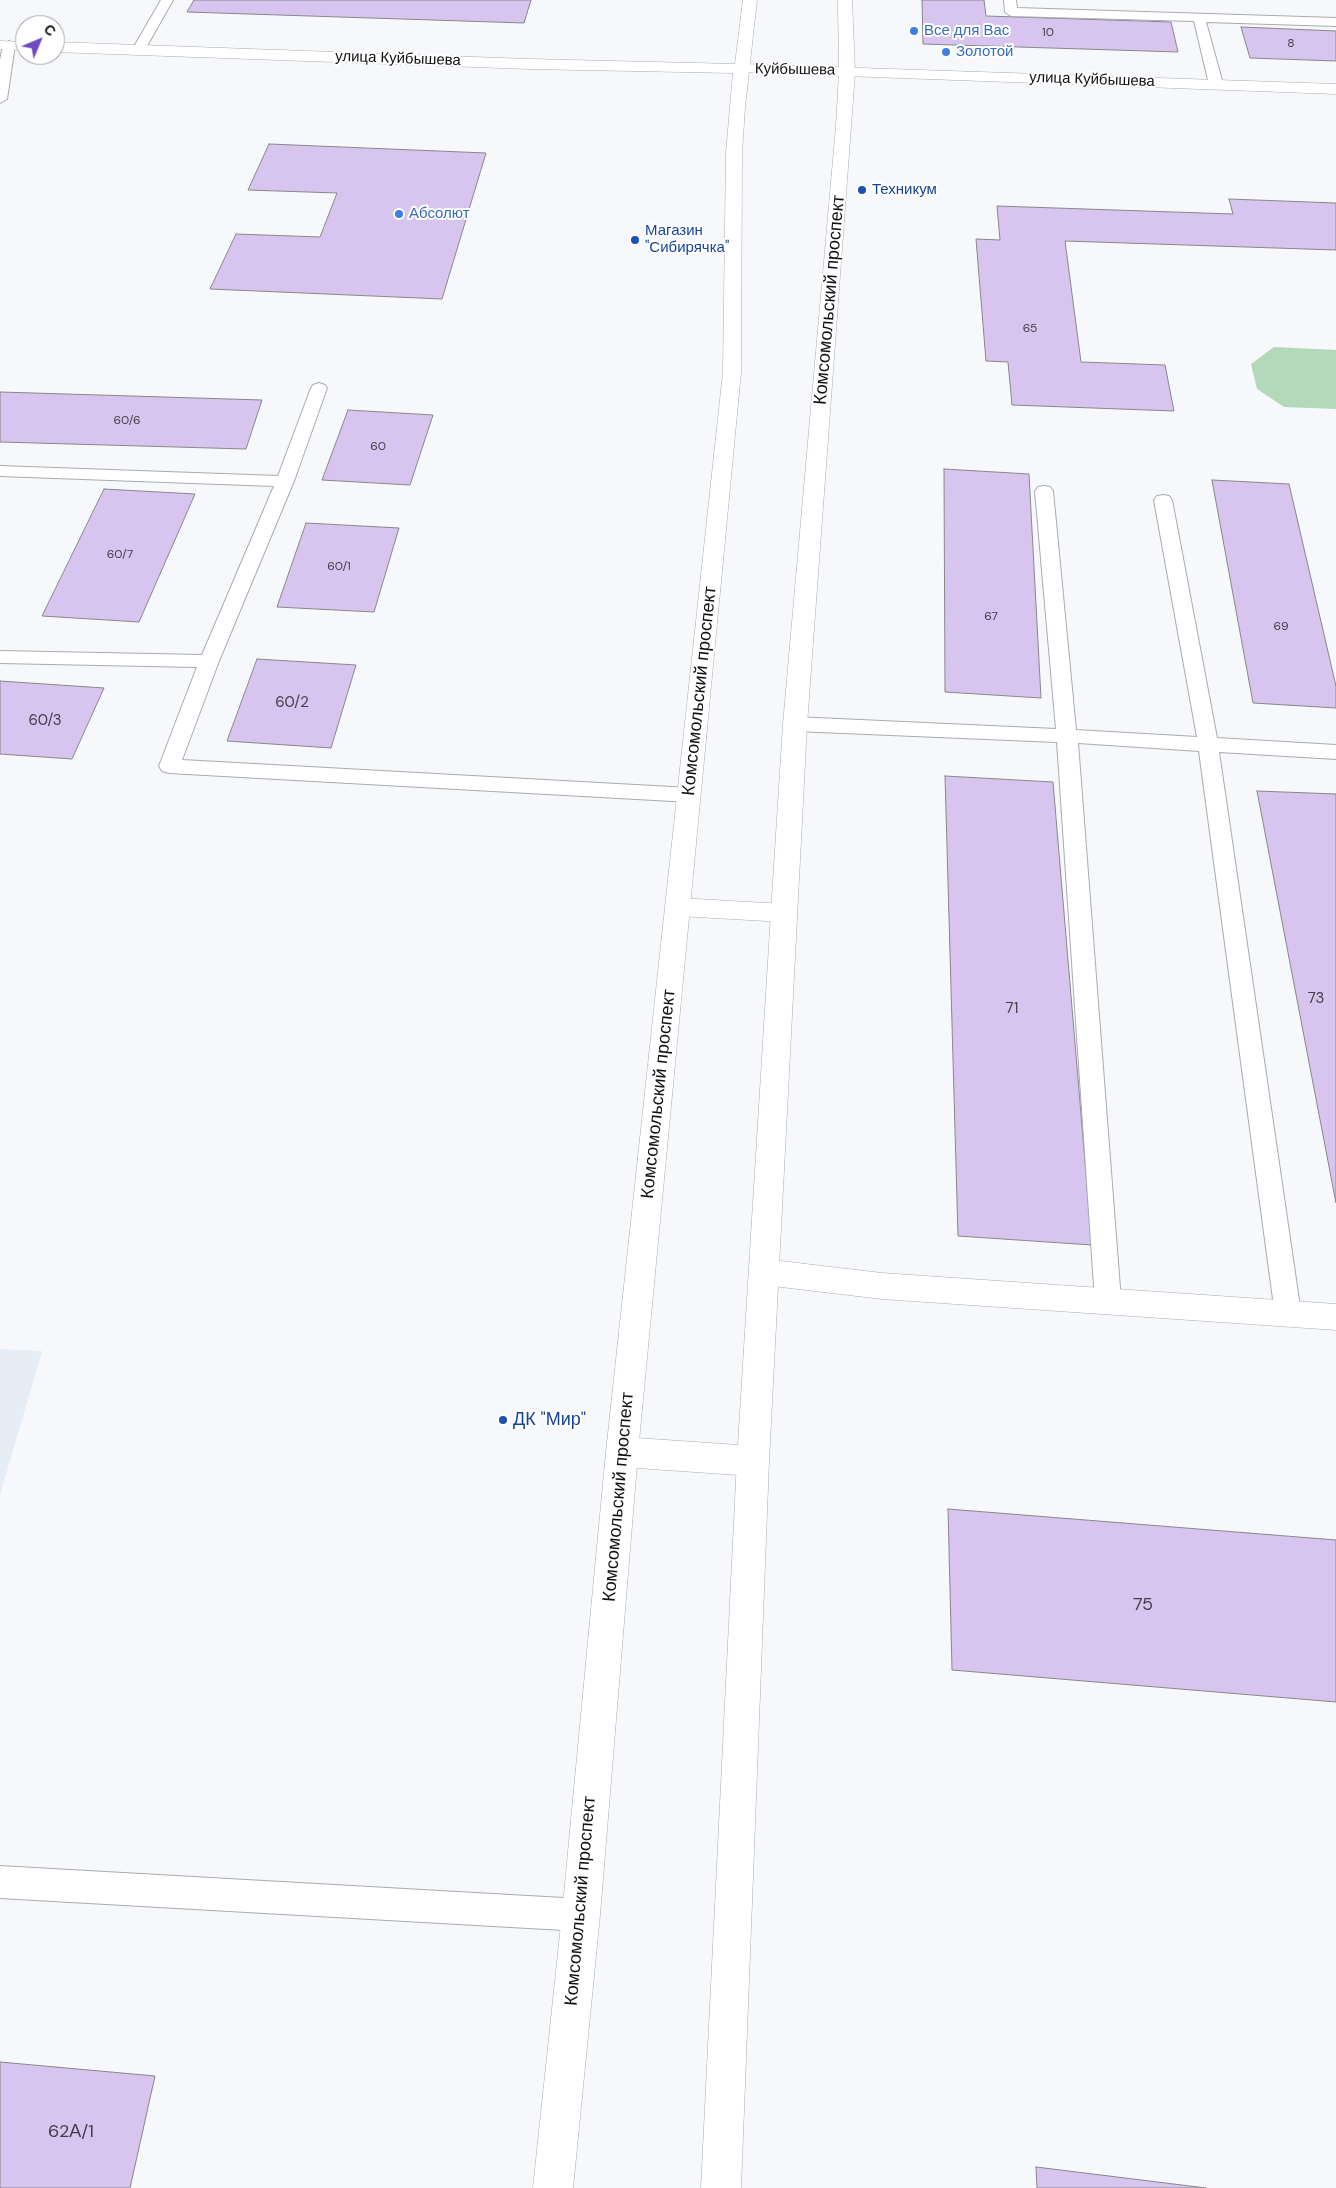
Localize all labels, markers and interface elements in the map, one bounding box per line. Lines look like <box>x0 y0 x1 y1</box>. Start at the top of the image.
north arrow <box>15 15 65 65</box>
text: С <box>40 20 60 40</box>
place label: Все для Вас <box>924 22 1009 40</box>
marker: Все для Вас <box>908 25 920 37</box>
house number: 10 <box>1042 26 1054 40</box>
house number: 8 <box>1287 37 1295 51</box>
place label: Золотой <box>956 43 1013 61</box>
marker: Золотой <box>940 46 952 58</box>
street label: улица Куйбышева <box>335 48 461 70</box>
street label: Куйбышева <box>755 60 835 80</box>
street label: улица Куйбышева <box>1029 69 1155 91</box>
place label: Техникум <box>872 181 937 199</box>
marker: Техникум <box>856 184 868 196</box>
street label: Комсомольский проспект <box>810 194 850 406</box>
place label: Абсолют <box>409 205 470 223</box>
marker: Абсолют <box>393 208 405 220</box>
place label: Магазин "Сибирячка" <box>645 222 729 257</box>
marker: Магазин "Сибирячка" <box>629 234 641 246</box>
house number: 65 <box>1023 322 1037 336</box>
house number: 60/6 <box>113 414 141 428</box>
house number: 60 <box>370 440 386 454</box>
house number: 60/7 <box>107 548 133 562</box>
house number: 60/1 <box>327 560 351 574</box>
street label: Комсомольский проспект <box>678 585 722 797</box>
house number: 67 <box>984 610 998 624</box>
house number: 69 <box>1274 620 1288 634</box>
house number: 60/2 <box>275 694 309 712</box>
house number: 60/3 <box>28 712 62 730</box>
street label: Комсомольский проспект <box>637 988 681 1200</box>
house number: 73 <box>1308 990 1324 1008</box>
house number: 71 <box>1006 1000 1018 1018</box>
street label: Комсомольский проспект <box>599 1391 639 1603</box>
place label: ДК "Мир" <box>513 1409 586 1431</box>
marker: ДК "Мир" <box>497 1414 509 1426</box>
house number: 75 <box>1133 1594 1153 1616</box>
street label: Комсомольский проспект <box>561 1795 601 2007</box>
house number: 62А/1 <box>48 2121 94 2143</box>

